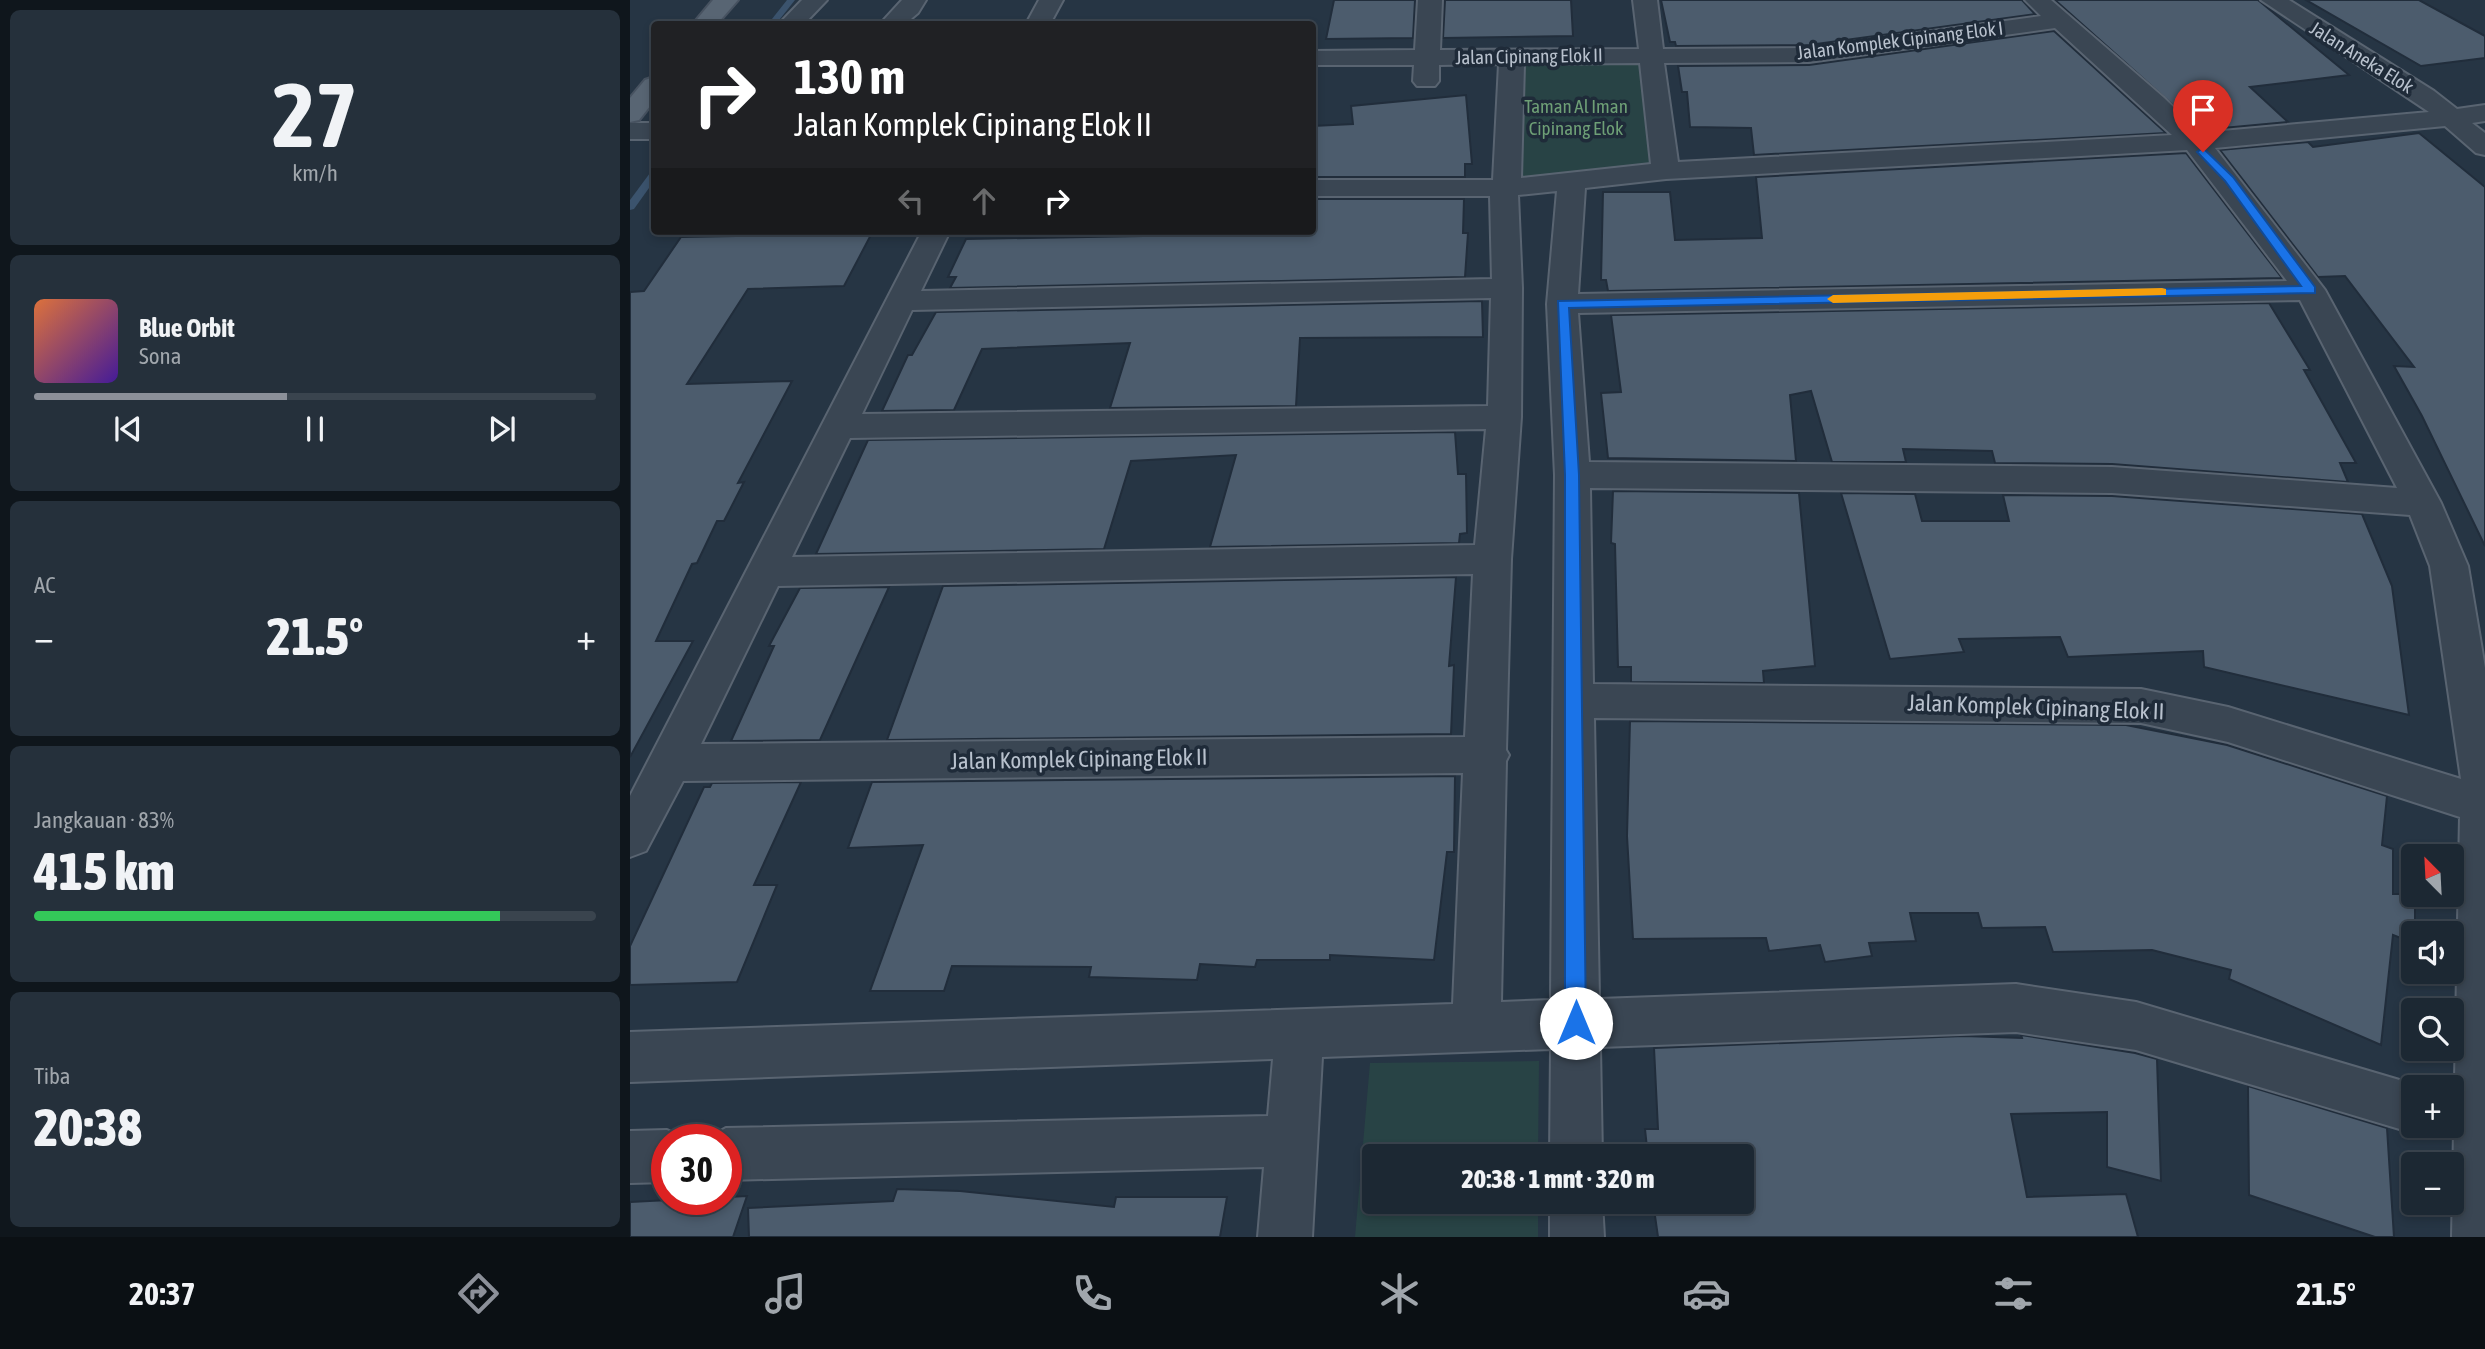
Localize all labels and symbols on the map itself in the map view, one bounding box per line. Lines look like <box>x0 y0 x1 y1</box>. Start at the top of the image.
street label: Jalan Komplek Cipinang Elok I <box>1796 16 2004 64</box>
street label: Jalan Aneka Elok <box>2306 16 2418 98</box>
street label: Jalan Cipinang Elok II <box>1455 44 1603 68</box>
pin <box>2173 80 2233 152</box>
park label: Taman Al Iman Cipinang Elok <box>1524 95 1628 139</box>
street label: Jalan Komplek Cipinang Elok II <box>1907 690 2165 724</box>
street label: Jalan Komplek Cipinang Elok II <box>950 744 1208 774</box>
north arrow <box>2401 844 2464 906</box>
position arrow <box>1539 986 1613 1060</box>
speed limit sign: 30 <box>651 1124 742 1215</box>

